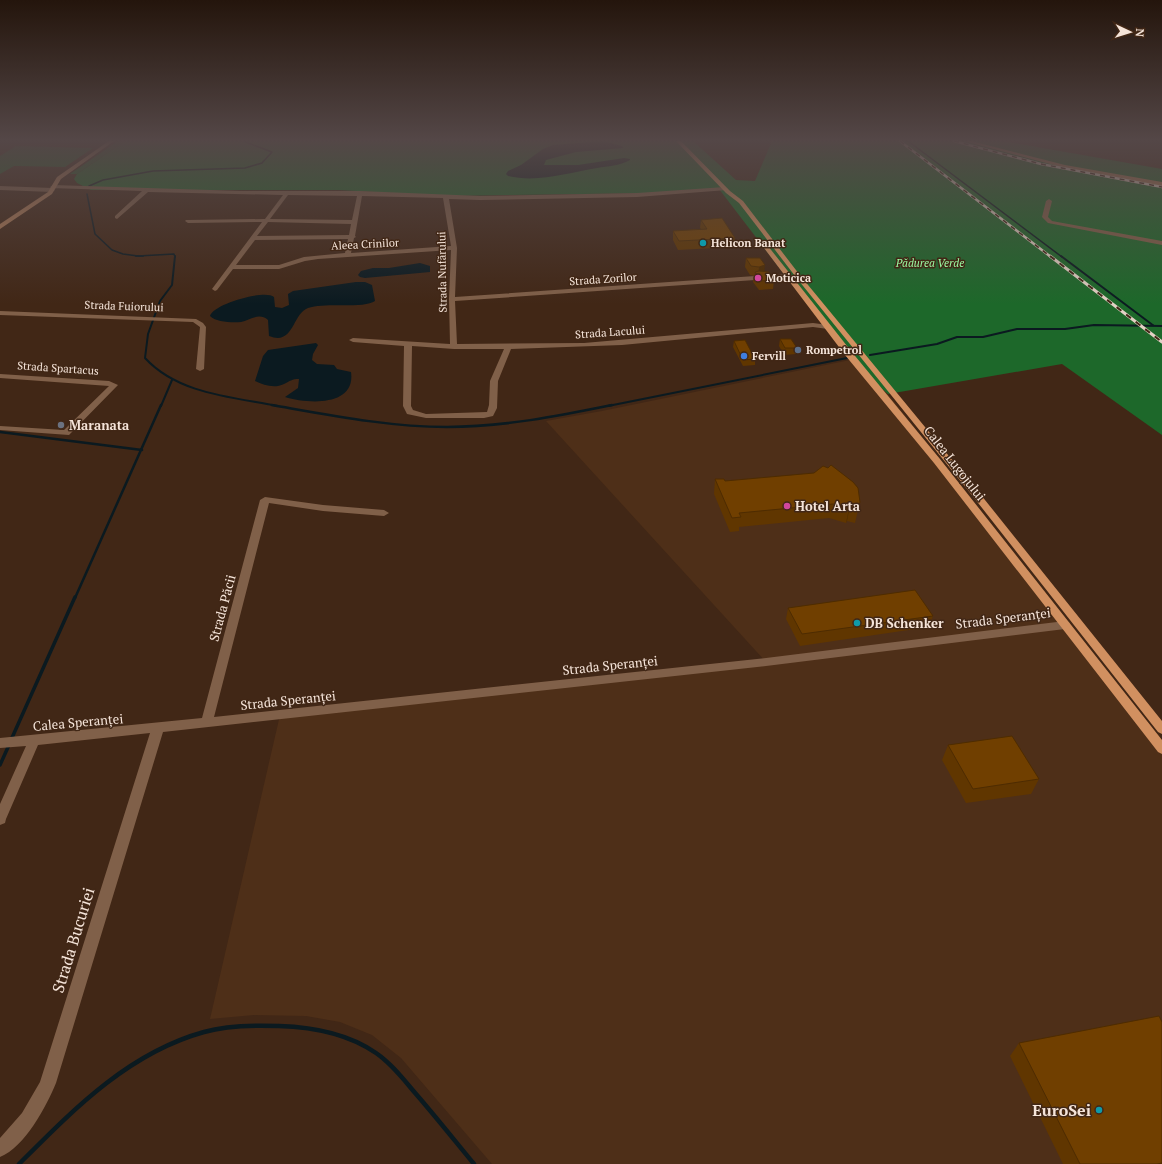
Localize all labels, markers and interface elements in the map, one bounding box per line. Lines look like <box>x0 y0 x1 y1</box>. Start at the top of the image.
north arrow <box>1110 12 1150 52</box>
text: N <box>1133 28 1147 38</box>
street label: Strada Nufărului <box>434 231 450 313</box>
street label: Aleea Crinilor <box>331 235 400 253</box>
place label: Helicon Banat <box>711 236 786 250</box>
marker: Helicon Banat <box>698 238 708 248</box>
park label: Pădurea Verde <box>895 256 964 270</box>
street label: Strada Zorilor <box>569 270 638 288</box>
place label: Moticica <box>766 271 811 285</box>
marker: Moticica <box>753 273 763 283</box>
street label: Strada Fuiorului <box>84 298 164 314</box>
street label: Strada Lacului <box>575 323 645 341</box>
place label: Rompetrol <box>806 343 862 357</box>
marker: Rompetrol <box>793 345 803 355</box>
place label: Fervill <box>752 349 786 363</box>
marker: Fervill <box>739 351 749 361</box>
street label: Strada Spartacus <box>17 358 100 378</box>
place label: Maranata <box>69 416 130 434</box>
marker: Maranata <box>56 420 66 430</box>
street label: Calea Lugojului <box>920 422 990 504</box>
place label: Hotel Arta <box>795 497 861 515</box>
marker: Hotel Arta <box>782 501 792 511</box>
street label: Strada Păcii <box>204 573 240 643</box>
street label: Strada Speranței <box>954 603 1052 633</box>
place label: DB Schenker <box>865 614 944 632</box>
marker: DB Schenker <box>852 618 862 628</box>
street label: Strada Speranței <box>561 651 659 679</box>
street label: Strada Speranței <box>239 686 337 714</box>
street label: Calea Speranței <box>32 709 124 735</box>
street label: Strada Bucuriei <box>47 884 100 995</box>
place label: EuroSei <box>1032 1099 1091 1121</box>
marker: EuroSei <box>1094 1105 1104 1115</box>

